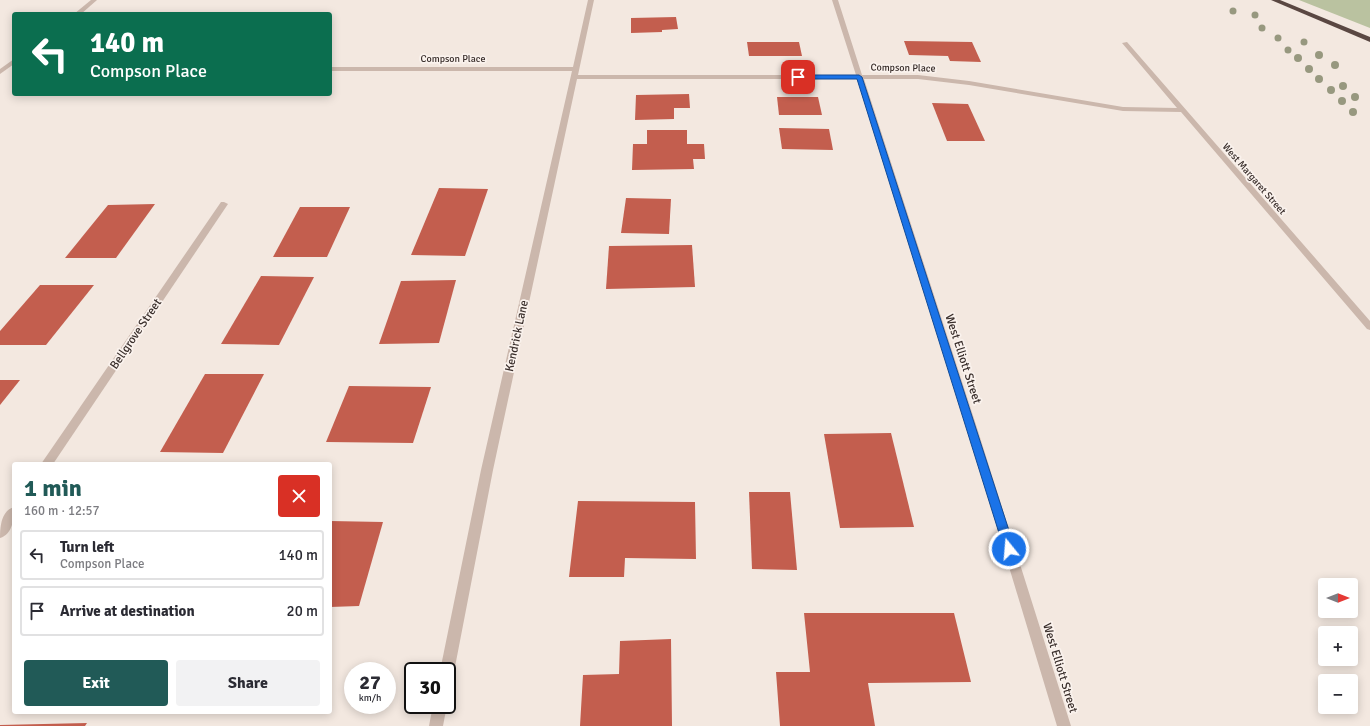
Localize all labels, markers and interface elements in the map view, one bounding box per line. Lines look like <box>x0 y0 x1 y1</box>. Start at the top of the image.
text: 140 m <box>90 26 164 60</box>
icon: left <box>24 28 76 80</box>
street label: Compson Place <box>421 53 485 65</box>
text: Compson Place <box>90 60 207 82</box>
pin <box>781 60 815 94</box>
street label: Compson Place <box>870 61 936 75</box>
icon: arrive <box>787 66 809 88</box>
street label: West Margaret Street <box>1220 141 1289 217</box>
street label: Bellgrove Street <box>107 296 165 372</box>
street label: Kendrick Lane <box>502 299 532 373</box>
street label: West Elliott Street <box>941 312 985 406</box>
text: 1 min <box>24 473 82 503</box>
button: close <box>278 475 320 517</box>
text: 160 m · 12:57 <box>24 503 100 519</box>
position arrow <box>988 528 1030 570</box>
text: Turn left <box>60 538 114 556</box>
icon: left <box>26 544 48 566</box>
text: 140 m <box>278 546 318 564</box>
text: Compson Place <box>60 556 144 572</box>
north arrow <box>1318 578 1358 618</box>
map controls <box>1318 578 1358 714</box>
icon: arrive <box>26 600 48 622</box>
text: Arrive at destination <box>60 602 195 620</box>
text: 20 m <box>287 602 318 620</box>
street label: West Elliott Street <box>1039 621 1081 715</box>
button: + <box>1318 626 1358 666</box>
button: Exit <box>24 660 168 706</box>
button: Share <box>176 660 320 706</box>
speed limit sign: 30 <box>404 662 456 714</box>
text: 27 <box>359 670 381 695</box>
button: − <box>1318 674 1358 714</box>
text: km/h <box>359 692 381 704</box>

